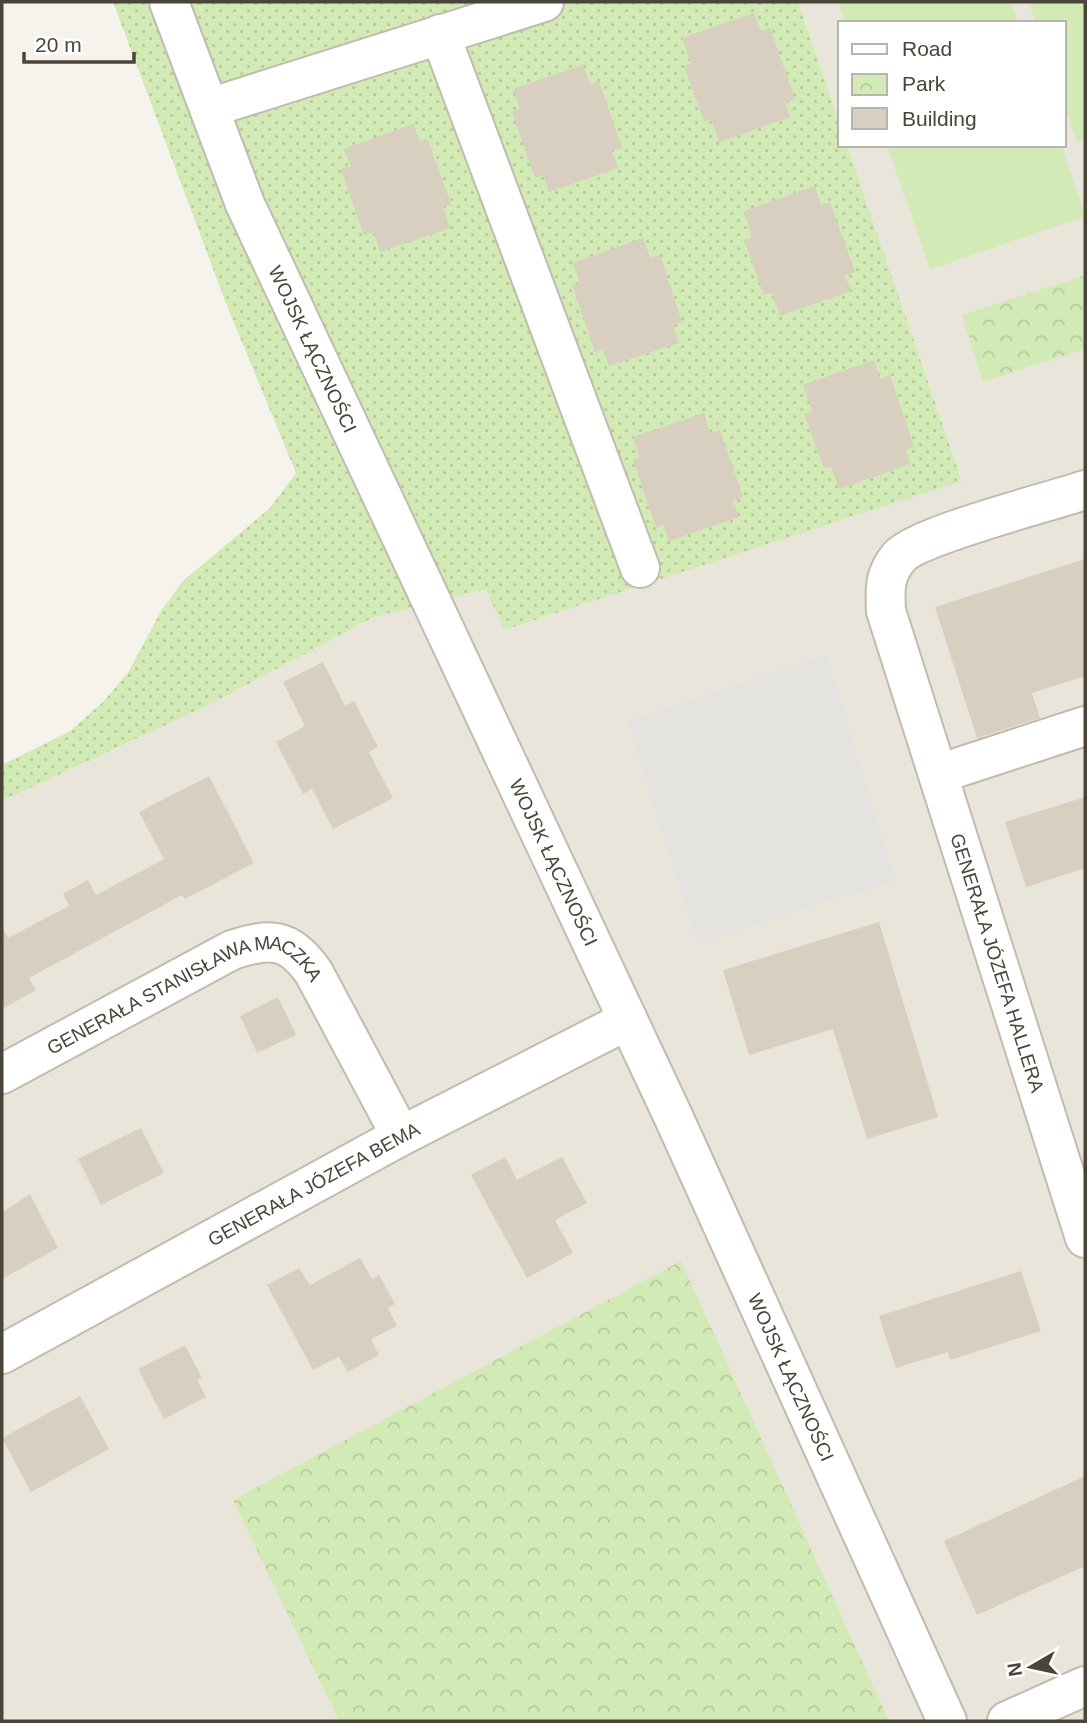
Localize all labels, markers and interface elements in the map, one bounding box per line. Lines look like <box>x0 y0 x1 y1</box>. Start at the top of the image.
scale bar <box>24 21 135 65</box>
legend <box>838 21 1066 147</box>
text: 20 m <box>35 33 82 56</box>
text: Road <box>902 37 952 60</box>
text: Park <box>902 72 946 95</box>
text: Building <box>902 107 977 130</box>
street label: WOJSK ŁĄCZNOŚCI <box>265 262 361 436</box>
street label: WOJSK ŁĄCZNOŚCI <box>506 776 602 949</box>
street label: GENERAŁA JÓZEFA HALLERA <box>947 831 1049 1095</box>
street label: GENERAŁA STANISŁAWA MACZKA <box>43 931 327 1058</box>
street label: GENERAŁA JÓZEFA BEMA <box>204 1118 423 1250</box>
street label: WOJSK ŁĄCZNOŚCI <box>744 1290 838 1464</box>
north arrow <box>996 1632 1066 1702</box>
text: N <box>1003 1661 1026 1678</box>

